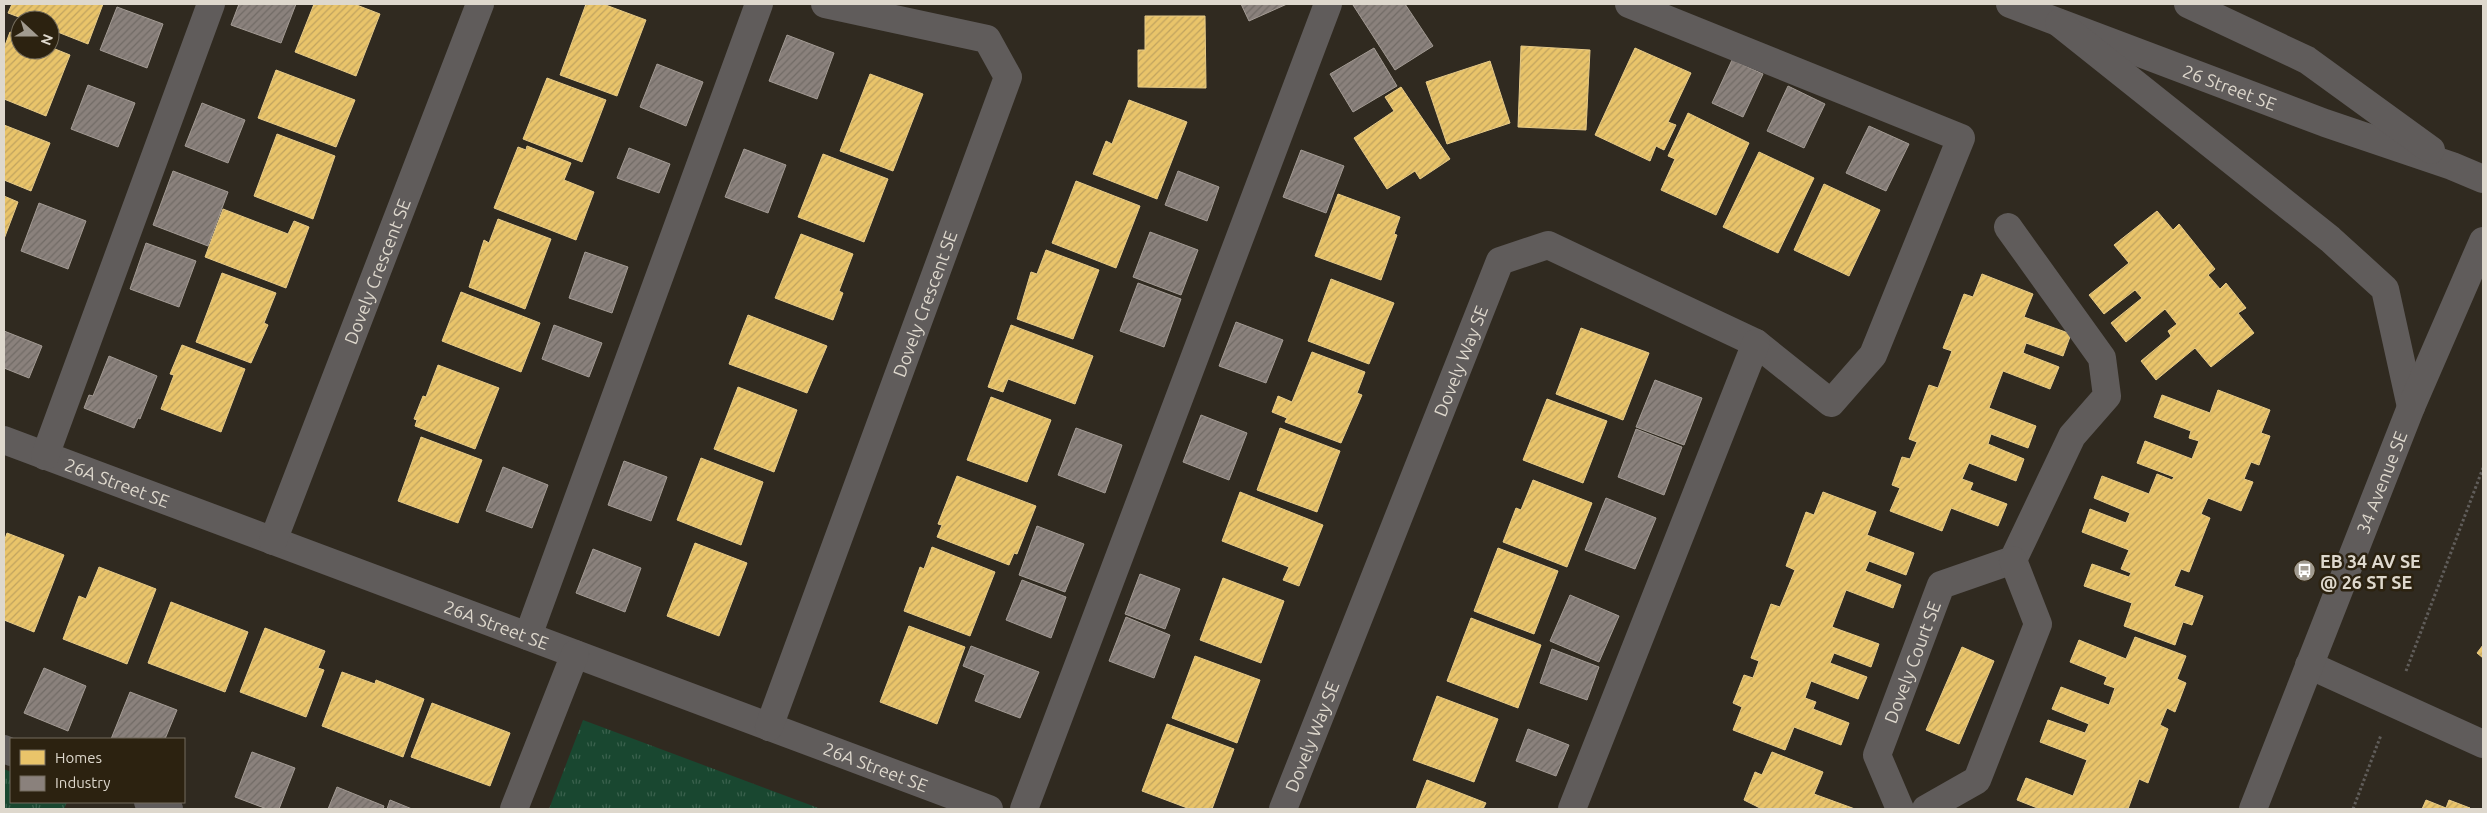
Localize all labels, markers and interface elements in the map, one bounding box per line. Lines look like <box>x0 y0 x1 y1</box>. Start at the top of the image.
north arrow <box>10 10 60 60</box>
text: N <box>38 32 56 47</box>
street label: 26 Street SE <box>2180 60 2279 114</box>
street label: Dovely Crescent SE <box>340 196 414 347</box>
street label: Dovely Crescent SE <box>889 228 961 380</box>
street label: Dovely Way SE <box>1430 303 1491 419</box>
street label: 34 Avenue SE <box>2352 428 2411 537</box>
street label: 26A Street SE <box>62 454 172 511</box>
place label: EB 34 AV SE @ 26 ST SE <box>2320 551 2421 592</box>
bus stop icon: EB 34 AV SE @ 26 ST SE <box>2292 559 2316 583</box>
street label: 26A Street SE <box>442 596 552 653</box>
street label: Dovely Court SE <box>1880 598 1944 726</box>
street label: Dovely Way SE <box>1281 678 1343 795</box>
legend <box>10 738 185 803</box>
street label: 26A Street SE <box>821 738 931 795</box>
text: Homes <box>55 749 102 766</box>
text: Industry <box>55 774 110 791</box>

